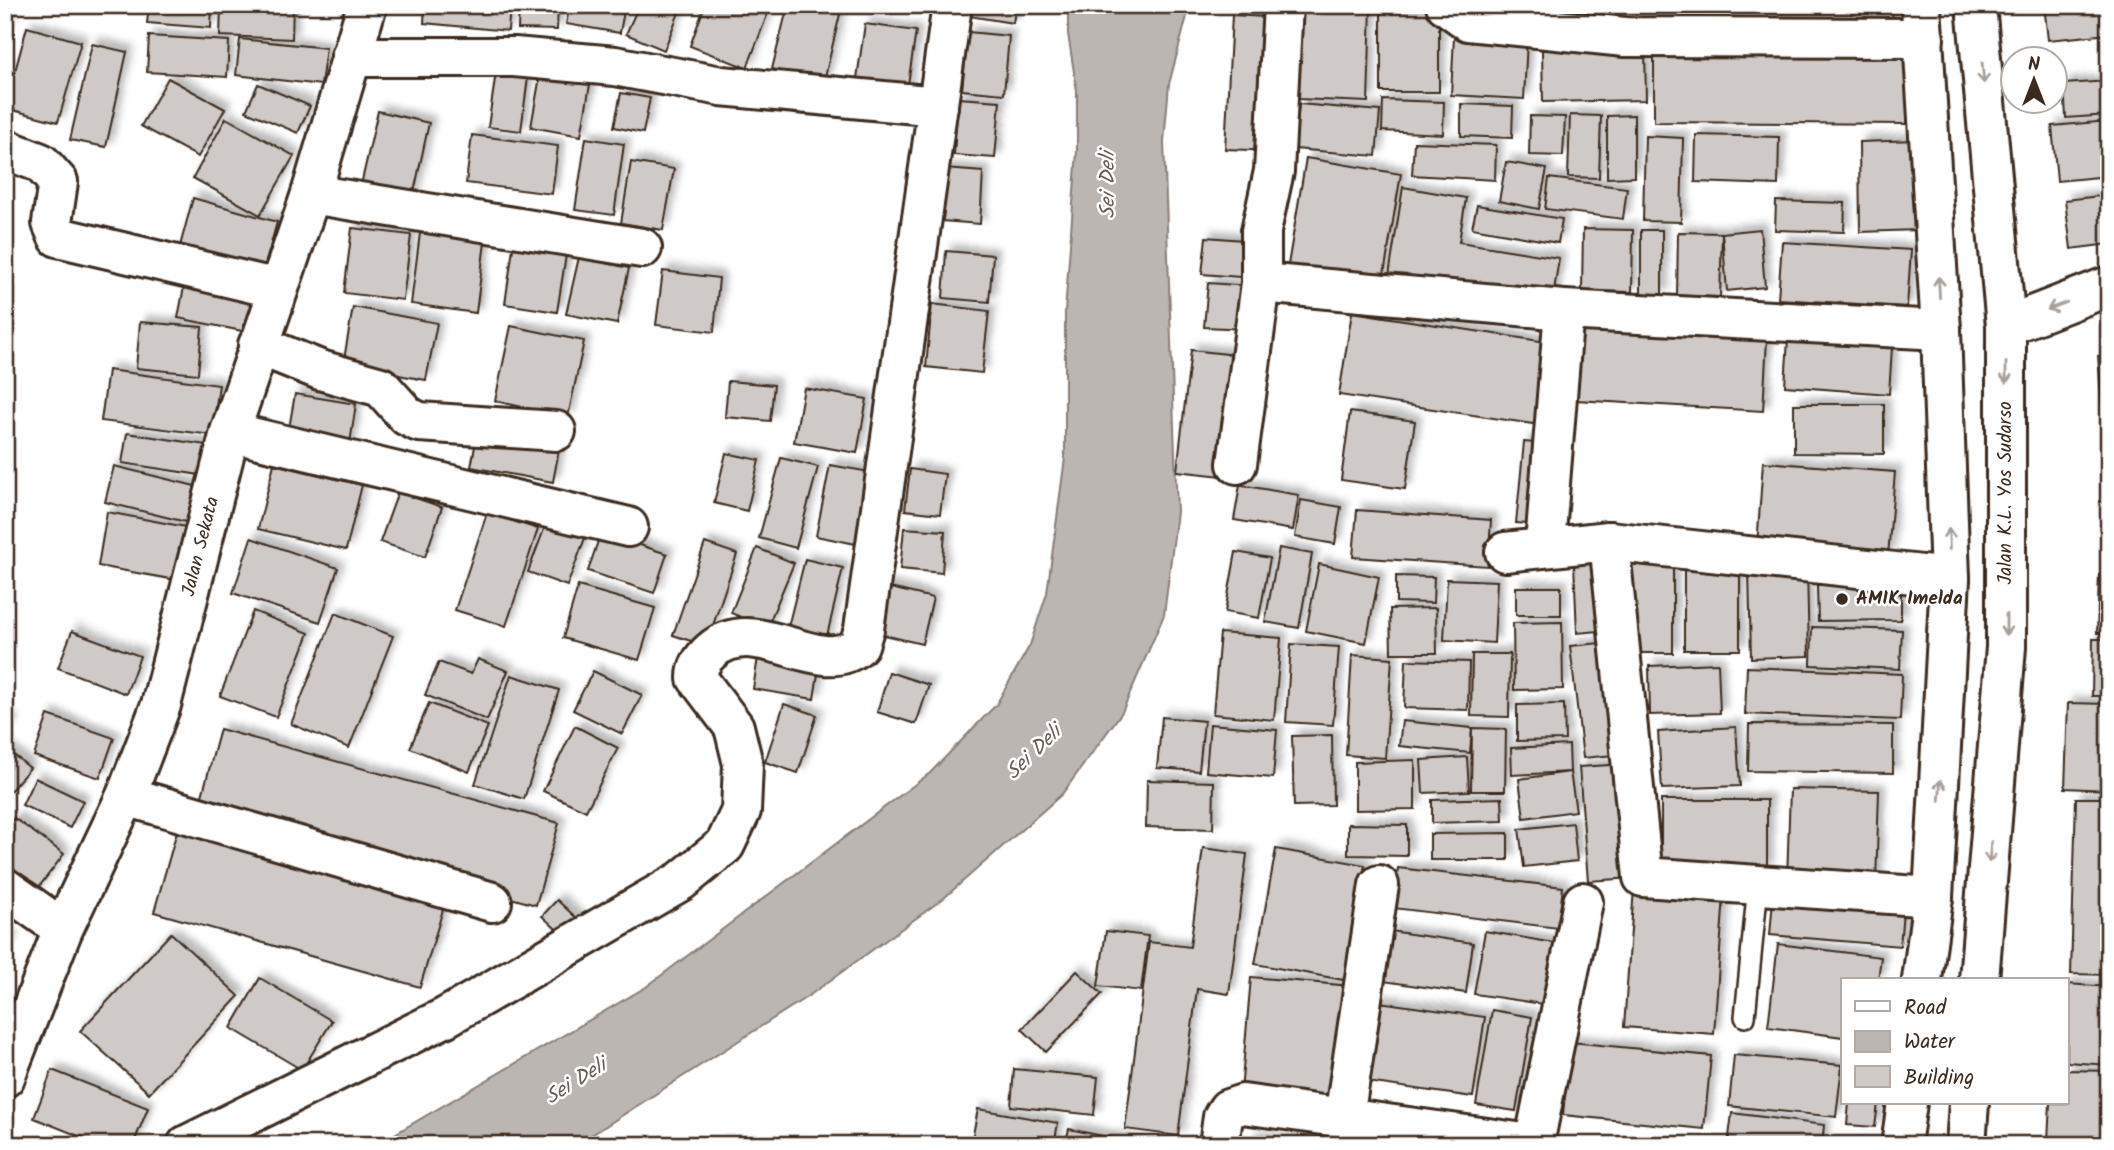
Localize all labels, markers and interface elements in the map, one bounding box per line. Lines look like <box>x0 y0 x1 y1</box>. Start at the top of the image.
north arrow <box>1998 46 2068 116</box>
text: N <box>2028 50 2040 80</box>
one-way arrow <box>1977 61 1990 84</box>
water label: Sei Deli <box>1092 147 1125 219</box>
one-way arrow <box>1932 276 1945 299</box>
one-way arrow <box>2047 301 2069 314</box>
one-way arrow <box>1999 361 2013 384</box>
street label: Jalan K.L. Yos Sudarso <box>1991 401 2021 585</box>
street label: Jalan Sekata <box>174 494 228 600</box>
one-way arrow <box>1942 527 1955 550</box>
place label: AMIK Imelda <box>1856 584 1963 614</box>
marker: AMIK Imelda <box>1834 591 1850 607</box>
one-way arrow <box>1999 613 2013 636</box>
water label: Sei Deli <box>998 715 1072 788</box>
one-way arrow <box>1934 779 1947 802</box>
one-way arrow <box>1983 840 1996 863</box>
legend <box>1841 978 2068 1104</box>
text: Road <box>1904 992 1947 1025</box>
text: Water <box>1904 1026 1956 1059</box>
water label: Sei Deli <box>539 1048 617 1114</box>
text: Building <box>1904 1062 1974 1095</box>

